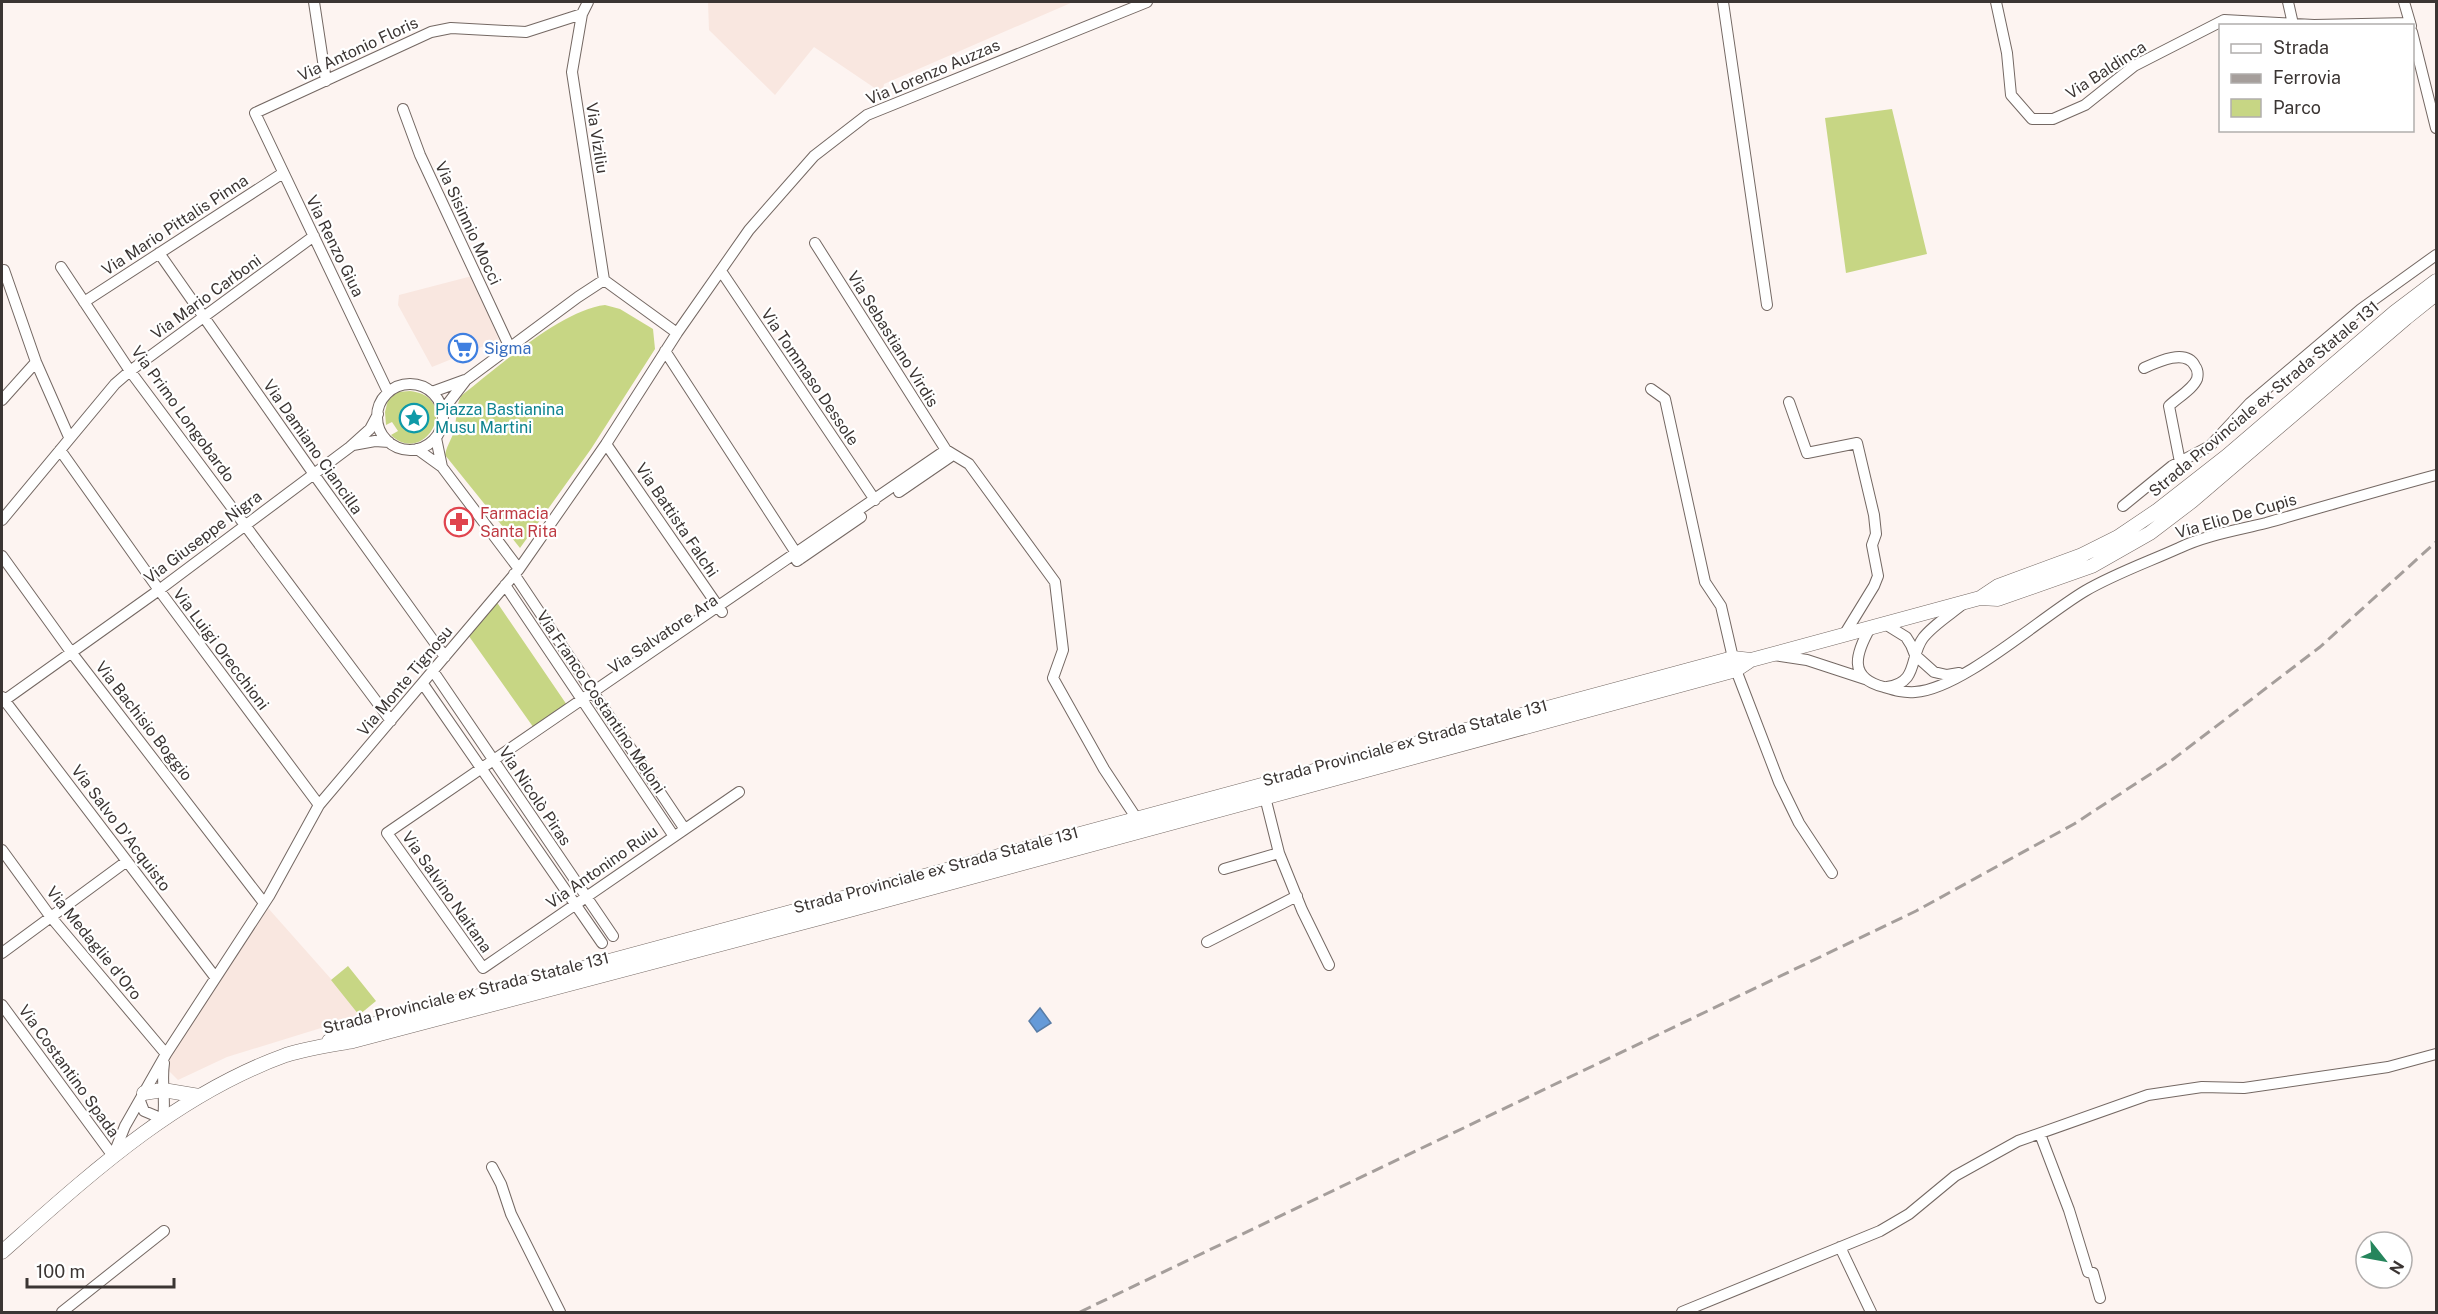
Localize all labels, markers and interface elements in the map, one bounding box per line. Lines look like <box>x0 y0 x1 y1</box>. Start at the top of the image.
street label: Via Antonio Floris <box>295 13 421 85</box>
legend <box>2219 24 2414 132</box>
street label: Via Lorenzo Auzzas <box>863 35 1003 109</box>
street label: Via Baldinca <box>2062 37 2150 103</box>
text: Strada <box>2273 37 2329 58</box>
text: Ferrovia <box>2273 67 2341 88</box>
text: Parco <box>2273 97 2321 118</box>
street label: Via Viziliu <box>582 101 612 175</box>
street label: Via Sisinnio Mocci <box>431 158 505 288</box>
street label: Via Mario Pittalis Pinna <box>98 171 252 279</box>
street label: Via Renzo Giua <box>302 192 368 300</box>
street label: Via Mario Carboni <box>147 251 265 343</box>
street label: Via Sebastiano Virdis <box>843 267 943 411</box>
street label: Strada Provinciale ex Strada Statale 131 <box>2145 297 2383 501</box>
street label: Via Tommaso Dessole <box>757 305 863 449</box>
supermarket icon: Sigma <box>447 332 479 364</box>
place label: Sigma <box>484 339 531 358</box>
street label: Via Primo Longobardo <box>127 342 239 486</box>
street label: Via Damiano Ciancilla <box>259 376 367 518</box>
place label: Piazza Bastianina Musu Martini <box>435 400 564 437</box>
place icon: Piazza Bastianina Musu Martini <box>398 402 430 434</box>
street label: Via Battista Falchi <box>632 459 722 581</box>
street label: Via Giuseppe Nigra <box>140 487 266 587</box>
street label: Via Elio De Cupis <box>2173 490 2299 542</box>
place label: Farmacia Santa Rita <box>480 504 557 541</box>
pharmacy icon: Farmacia Santa Rita <box>443 506 475 538</box>
street label: Via Luigi Orecchioni <box>169 584 273 714</box>
street label: Via Salvatore Ara <box>605 590 721 678</box>
street label: Via Franco Costantino Meloni <box>533 607 669 797</box>
street label: Via Monte Tignosu <box>354 622 456 740</box>
street label: Via Bachisio Boggio <box>92 658 196 784</box>
street label: Strada Provinciale ex Strada Statale 131 <box>1260 696 1550 790</box>
street label: Via Nicolò Piras <box>495 743 575 849</box>
street label: Via Salvo D'Acquisto <box>67 761 175 895</box>
street label: Via Antonino Ruiu <box>543 822 661 912</box>
street label: Strada Provinciale ex Strada Statale 131 <box>791 823 1081 917</box>
street label: Via Salvino Naitana <box>398 828 496 956</box>
street label: Via Medaglie d'Oro <box>42 882 146 1004</box>
street label: Strada Provinciale ex Strada Statale 131 <box>321 948 611 1038</box>
street label: Via Costantino Spada <box>15 1001 123 1141</box>
north arrow <box>2354 1230 2414 1290</box>
scale bar <box>27 1251 174 1289</box>
text: N <box>2385 1257 2408 1278</box>
text: 100 m <box>36 1261 85 1282</box>

